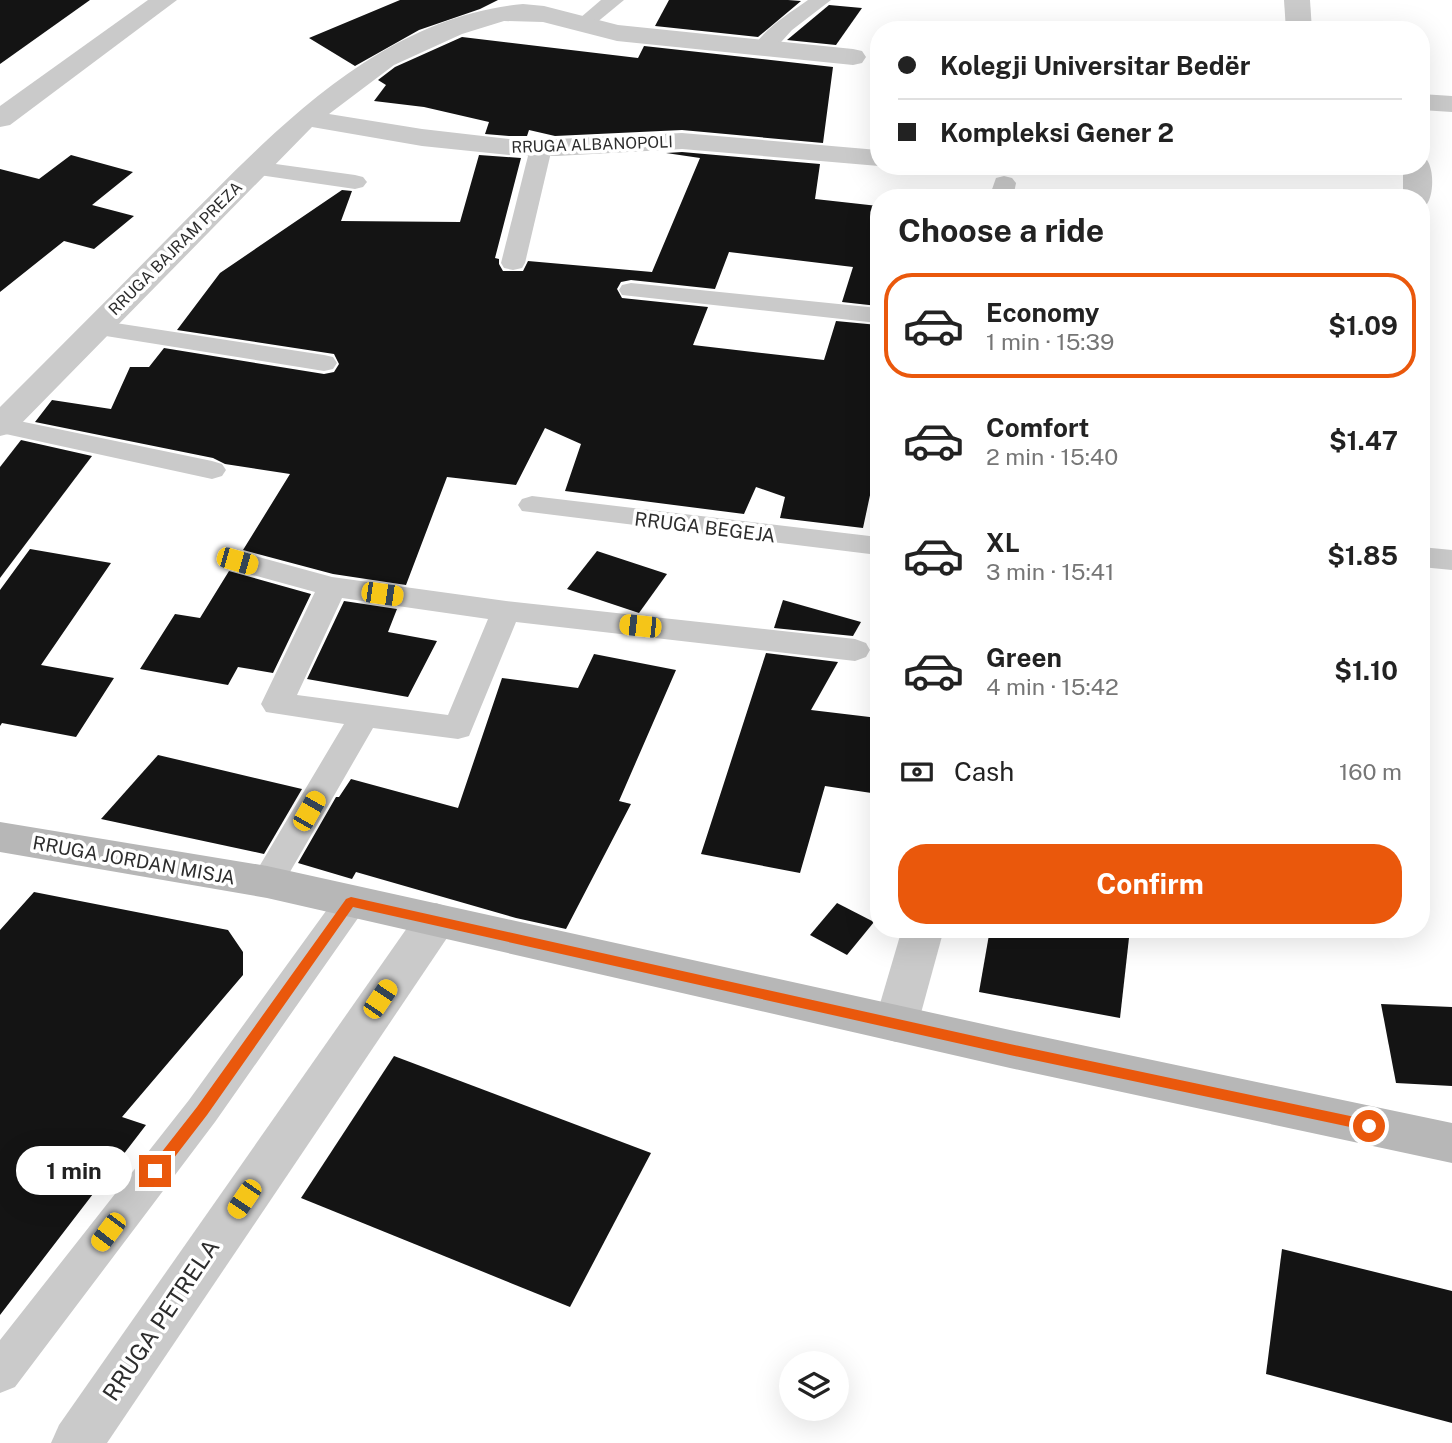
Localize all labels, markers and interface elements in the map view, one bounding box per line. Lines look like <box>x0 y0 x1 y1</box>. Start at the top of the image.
text: Kolegji Universitar Bedër <box>940 50 1250 81</box>
text: Kompleksi Gener 2 <box>940 117 1174 148</box>
street label: RRUGA ALBANOPOLI <box>511 132 673 157</box>
street label: RRUGA BAJRAM PREZA <box>105 178 246 319</box>
text: Choose a ride <box>898 212 1104 249</box>
icon: car <box>902 294 965 357</box>
text: Economy <box>986 297 1099 328</box>
text: $1.09 <box>1328 310 1398 341</box>
text: 1 min · 15:39 <box>986 328 1114 355</box>
icon: car <box>902 409 965 472</box>
text: Comfort <box>986 412 1089 443</box>
text: $1.47 <box>1329 425 1398 456</box>
text: 2 min · 15:40 <box>986 443 1118 470</box>
street label: RRUGA BEGEJA <box>633 507 777 547</box>
icon: car <box>902 524 965 587</box>
text: XL <box>986 527 1020 558</box>
text: $1.85 <box>1327 540 1398 571</box>
car <box>214 545 261 577</box>
text: 3 min · 15:41 <box>986 558 1114 585</box>
car <box>360 581 405 607</box>
car <box>619 613 662 639</box>
icon: car <box>902 639 965 702</box>
text: Green <box>986 642 1062 673</box>
text: $1.10 <box>1334 655 1398 686</box>
text: 4 min · 15:42 <box>986 673 1119 700</box>
icon: cash <box>898 753 936 791</box>
text: Cash <box>954 756 1014 787</box>
text: 160 m <box>1339 758 1402 785</box>
car <box>290 788 329 834</box>
street label: RRUGA JORDAN MISJA <box>31 831 237 889</box>
button: Confirm <box>898 844 1402 924</box>
car <box>360 976 401 1022</box>
route start <box>1353 1110 1385 1142</box>
callout: 1 min <box>15 1146 130 1196</box>
route end <box>139 1155 171 1187</box>
text: 1 min <box>46 1157 102 1184</box>
car <box>224 1176 265 1222</box>
car <box>87 1209 130 1255</box>
street label: RRUGA PETRELA <box>97 1234 224 1405</box>
map controls <box>779 1351 849 1421</box>
button: layers <box>779 1351 849 1421</box>

